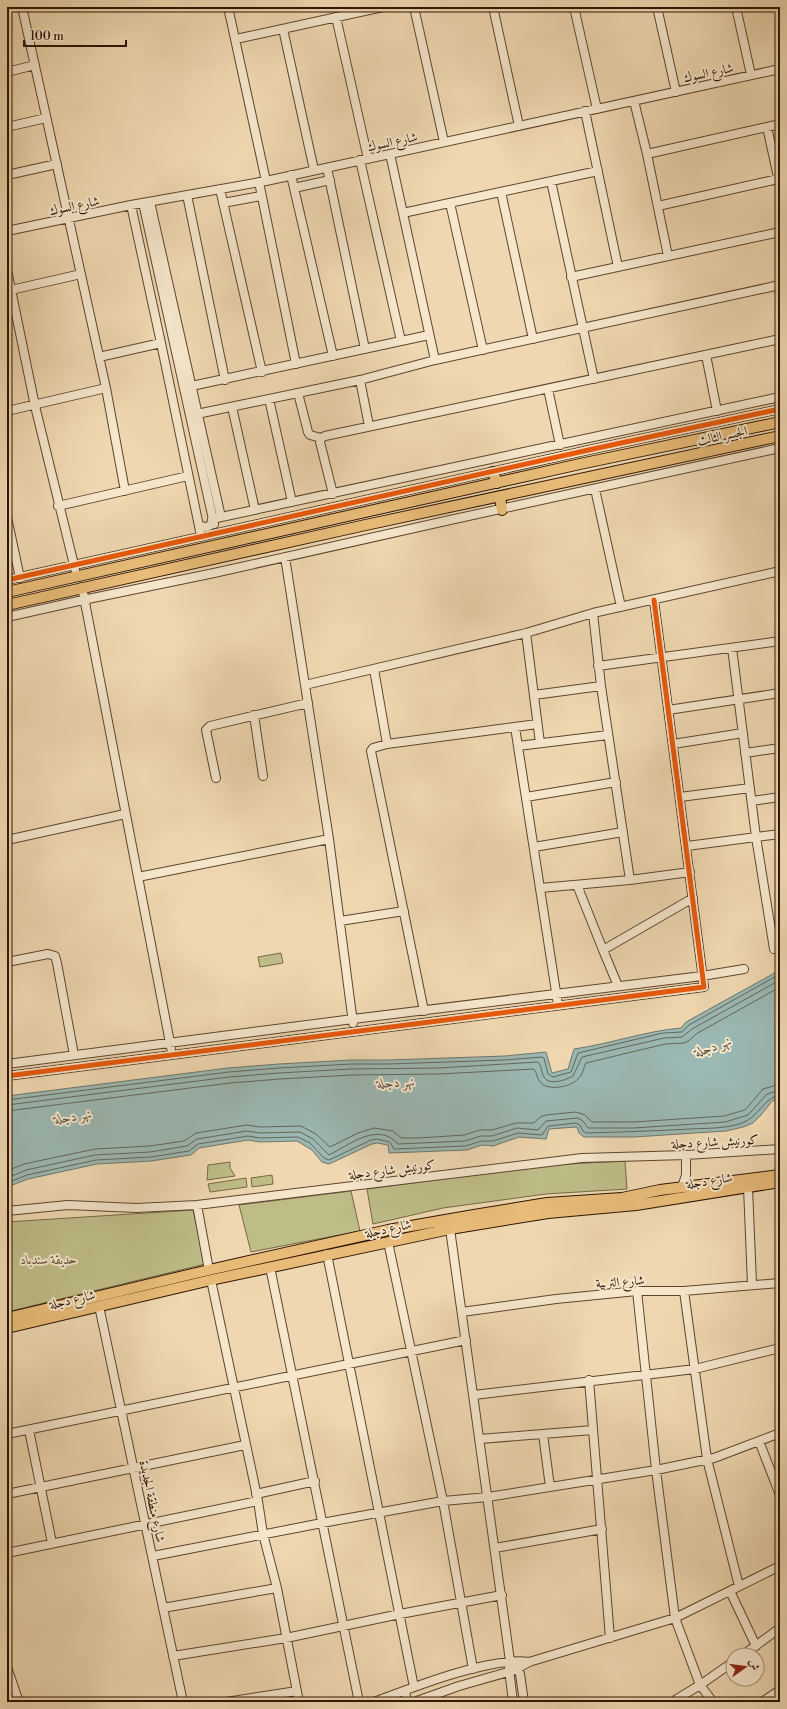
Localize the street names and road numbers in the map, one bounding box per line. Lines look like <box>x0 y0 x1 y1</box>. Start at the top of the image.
street label: شارع السوك <box>682 60 735 89</box>
street label: شارع السوك <box>366 129 419 158</box>
street label: شارع السوك <box>48 193 101 222</box>
street label: الجسر الثالث <box>696 423 749 449</box>
street label: كورنيش شارع دجلة <box>670 1132 759 1155</box>
street label: كورنيش شارع دجلة <box>347 1157 437 1186</box>
street label: شارع دجلة <box>684 1169 734 1196</box>
street label: شارع دجلة <box>363 1216 413 1245</box>
street label: شارع التربية <box>595 1272 645 1295</box>
street label: شارع دجلة <box>47 1287 97 1316</box>
street label: شارع منطقة الجديدة <box>133 1459 169 1544</box>

